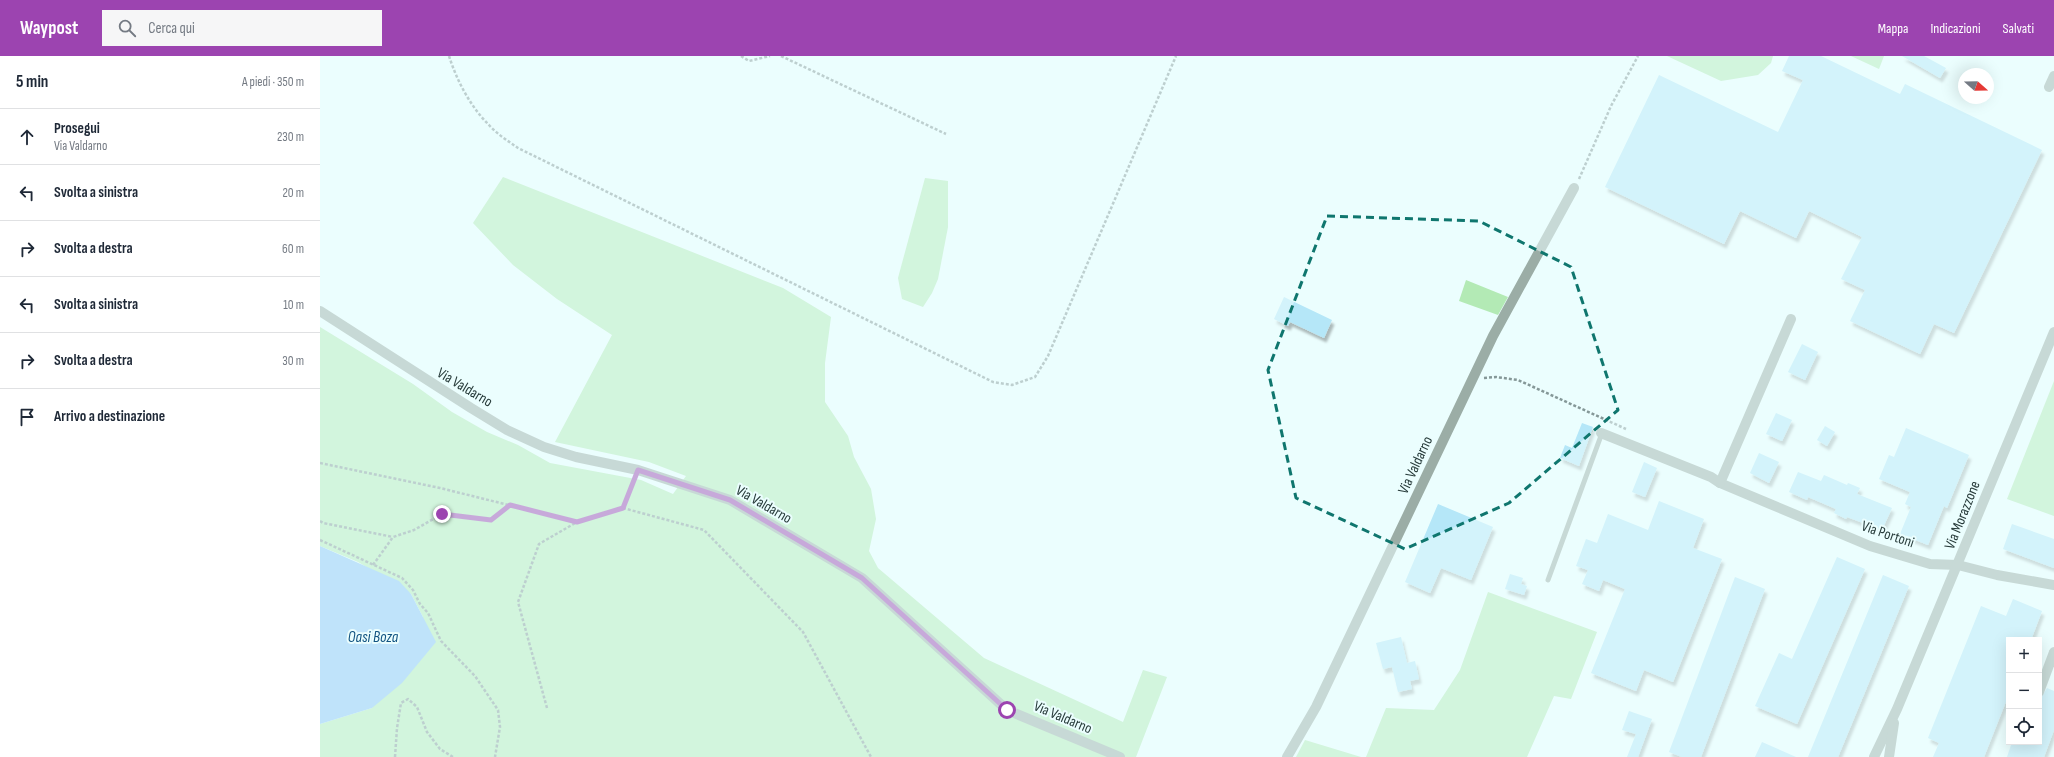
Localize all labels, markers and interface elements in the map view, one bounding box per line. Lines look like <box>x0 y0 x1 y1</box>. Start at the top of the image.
search box <box>102 10 382 46</box>
text: Waypost <box>20 17 78 40</box>
icon: search <box>116 17 138 39</box>
text: Cerca qui <box>148 19 195 38</box>
text: Mappa <box>1878 20 1908 37</box>
text: Indicazioni <box>1930 20 1981 37</box>
text: Salvati <box>2003 20 2034 37</box>
north arrow <box>1958 68 1994 104</box>
text: 5 min <box>16 72 48 92</box>
text: A piedi · 350 m <box>242 74 304 90</box>
text: Prosegui <box>54 119 100 138</box>
icon: ahead <box>16 126 38 148</box>
text: 230 m <box>277 129 304 145</box>
text: Via Valdarno <box>54 138 107 154</box>
icon: left <box>16 182 38 204</box>
text: Svolta a sinistra <box>54 183 138 202</box>
text: 20 m <box>282 185 304 201</box>
icon: right <box>16 238 38 260</box>
text: Svolta a destra <box>54 239 133 258</box>
text: 60 m <box>282 241 304 257</box>
icon: left <box>16 294 38 316</box>
text: Svolta a sinistra <box>54 295 138 314</box>
text: 10 m <box>283 297 304 313</box>
icon: right <box>16 350 38 372</box>
text: Svolta a destra <box>54 351 133 370</box>
text: 30 m <box>282 353 304 369</box>
street label: Via Valdarno <box>433 363 496 411</box>
icon: arrive <box>16 406 38 428</box>
text: Arrivo a destinazione <box>54 407 165 426</box>
street label: Via Valdarno <box>1394 433 1437 497</box>
street label: Via Morazzone <box>1940 478 1985 552</box>
street label: Via Valdarno <box>732 481 795 528</box>
route end <box>433 505 451 523</box>
street label: Via Portoni <box>1859 517 1917 552</box>
water label: Oasi Boza <box>348 628 399 647</box>
map controls <box>2006 637 2042 745</box>
button: + <box>2006 637 2042 673</box>
button: − <box>2006 673 2042 709</box>
street label: Via Valdarno <box>1031 697 1095 738</box>
route start <box>998 701 1016 719</box>
button: locate <box>2006 709 2042 745</box>

